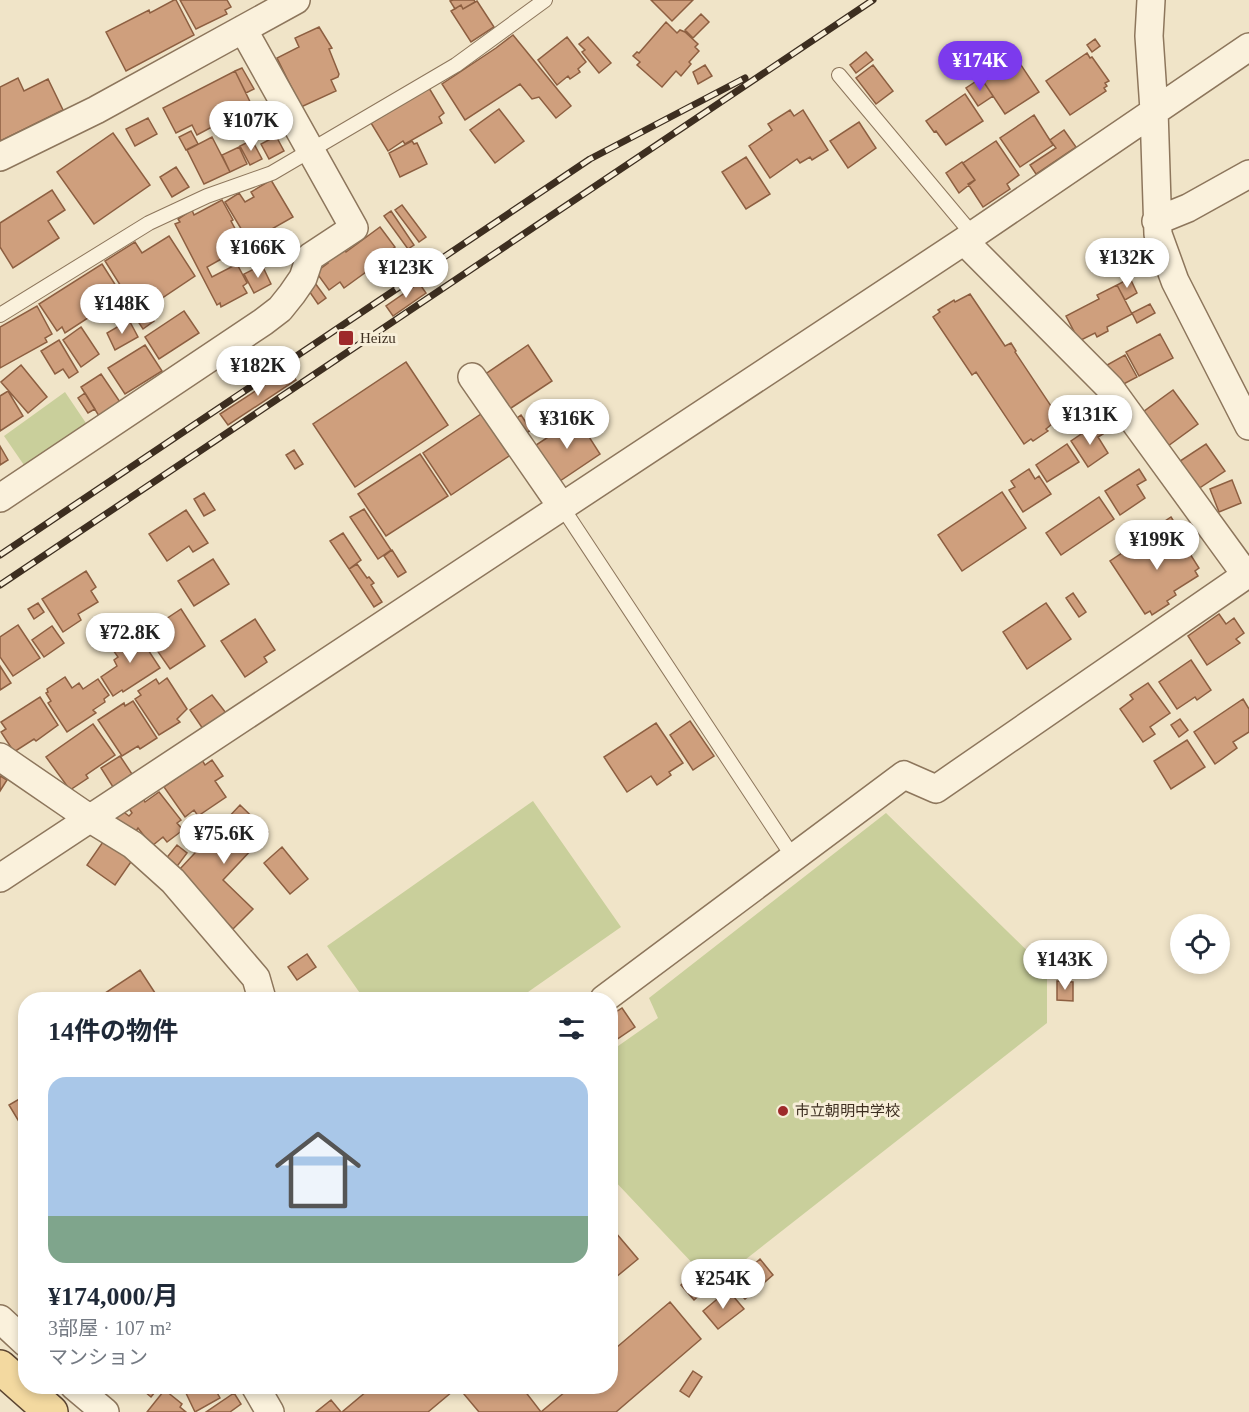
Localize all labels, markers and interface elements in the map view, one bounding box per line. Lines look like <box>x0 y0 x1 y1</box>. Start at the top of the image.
pin: ¥174K <box>938 41 1022 92</box>
text: ¥174K <box>952 49 1008 71</box>
pin: ¥107K <box>209 101 293 152</box>
text: ¥107K <box>223 109 279 131</box>
pin: ¥166K <box>216 228 300 279</box>
text: ¥166K <box>230 236 286 258</box>
pin: ¥132K <box>1085 238 1169 289</box>
text: ¥132K <box>1099 246 1155 268</box>
pin: ¥123K <box>364 248 448 299</box>
text: ¥123K <box>378 256 434 278</box>
pin: ¥148K <box>80 284 164 335</box>
text: ¥148K <box>94 292 150 314</box>
marker: Heizu <box>337 329 355 347</box>
place label: Heizu <box>360 330 396 346</box>
pin: ¥182K <box>216 346 300 397</box>
text: ¥182K <box>230 354 286 376</box>
pin: ¥131K <box>1048 395 1132 446</box>
pin: ¥316K <box>525 399 609 450</box>
text: ¥131K <box>1062 403 1118 425</box>
text: ¥316K <box>539 407 595 429</box>
pin: ¥199K <box>1115 520 1199 571</box>
text: ¥199K <box>1129 528 1185 550</box>
pin: ¥72.8K <box>81 613 179 664</box>
text: ¥72.8K <box>100 621 160 643</box>
pin: ¥75.6K <box>175 814 273 865</box>
text: ¥75.6K <box>194 822 254 844</box>
map controls <box>1170 914 1230 974</box>
button: locate <box>1170 914 1230 974</box>
pin: ¥143K <box>1023 940 1107 991</box>
text: ¥143K <box>1037 948 1093 970</box>
icon: filters <box>555 1012 588 1045</box>
text: 14件の物件 <box>48 1017 178 1046</box>
place label: 市立朝明中学校 <box>795 1103 900 1119</box>
marker: 市立朝明中学校 <box>776 1104 790 1118</box>
icon: home <box>264 1116 372 1224</box>
pin: ¥254K <box>681 1259 765 1310</box>
text: ¥254K <box>695 1267 751 1289</box>
text: ¥174,000/月 <box>48 1282 179 1311</box>
text: 3部屋 · 107 m² <box>48 1317 171 1339</box>
text: マンション <box>48 1346 148 1368</box>

